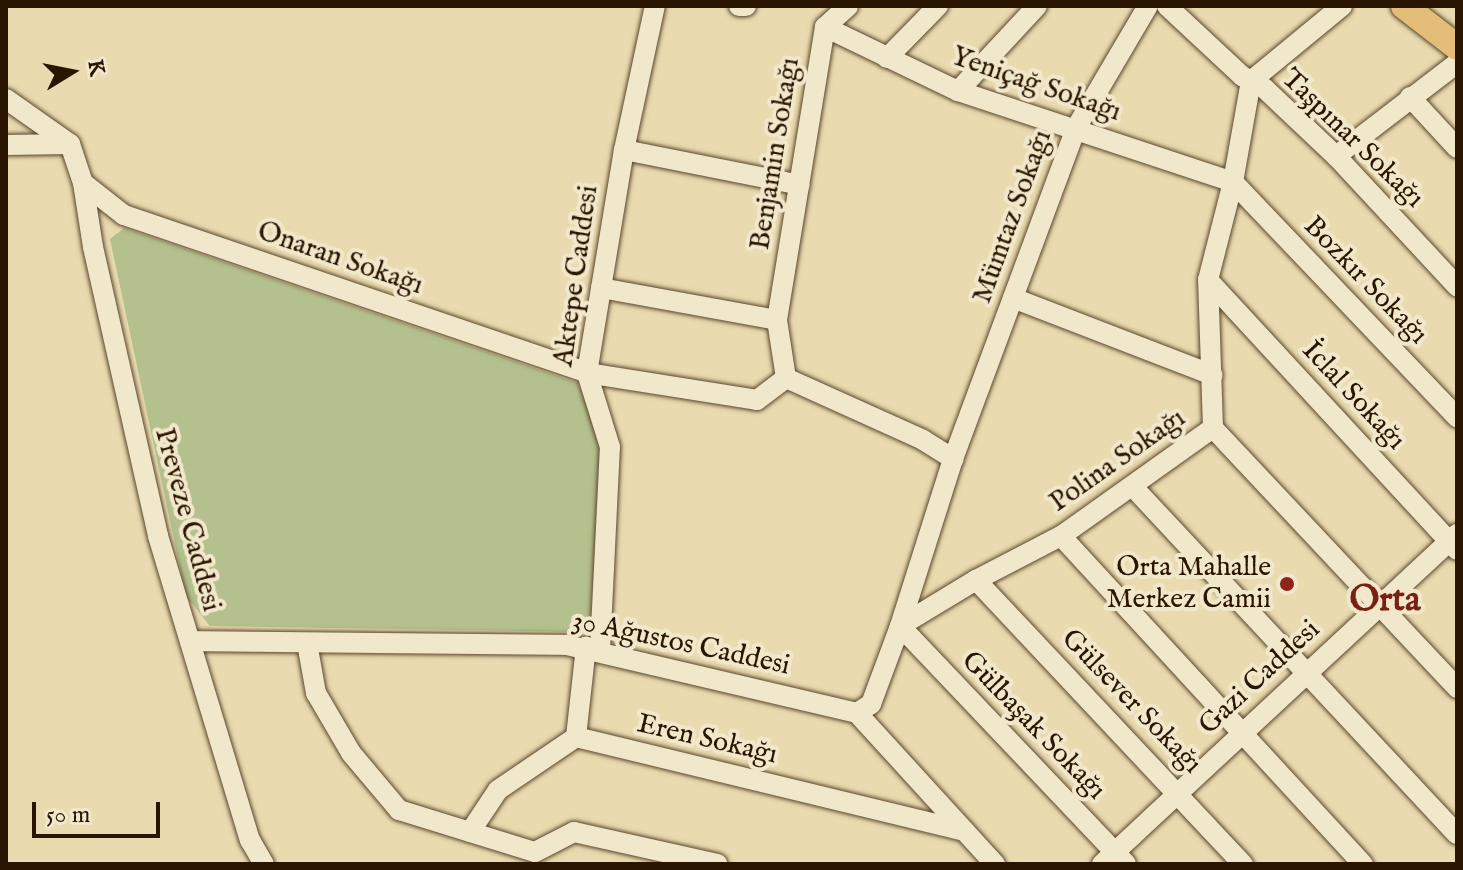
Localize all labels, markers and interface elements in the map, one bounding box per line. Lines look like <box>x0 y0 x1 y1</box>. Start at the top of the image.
north arrow <box>32 32 112 112</box>
street label: Yeniçağ Sokağı <box>947 40 1125 130</box>
street label: Benjamin Sokağı <box>744 55 808 253</box>
text: K <box>80 58 111 78</box>
street label: Taşpınar Sokağı <box>1274 63 1430 215</box>
street label: Mümtaz Sokağı <box>966 126 1060 308</box>
street label: Aktepe Caddesi <box>548 183 606 369</box>
street label: Bozkır Sokağı <box>1296 210 1434 352</box>
street label: Onaran Sokağı <box>253 215 427 303</box>
street label: İclal Sokağı <box>1294 335 1412 457</box>
street label: Polina Sokağı <box>1044 402 1192 520</box>
street label: Preveze Caddesi <box>146 425 228 615</box>
place label: Orta Mahalle Merkez Camii <box>1106 551 1271 617</box>
marker: Orta Mahalle Merkez Camii <box>1278 575 1296 593</box>
district label: Orta <box>1350 579 1420 623</box>
street label: 30 Ağustos Caddesi <box>569 605 793 683</box>
street label: Gazi Caddesi <box>1193 614 1327 742</box>
street label: Gülsever Sokağı <box>1054 623 1208 781</box>
street label: Gülbaşak Sokağı <box>954 645 1112 807</box>
street label: Eren Sokağı <box>634 708 780 772</box>
scale bar <box>36 786 164 836</box>
text: 50 m <box>46 800 90 831</box>

